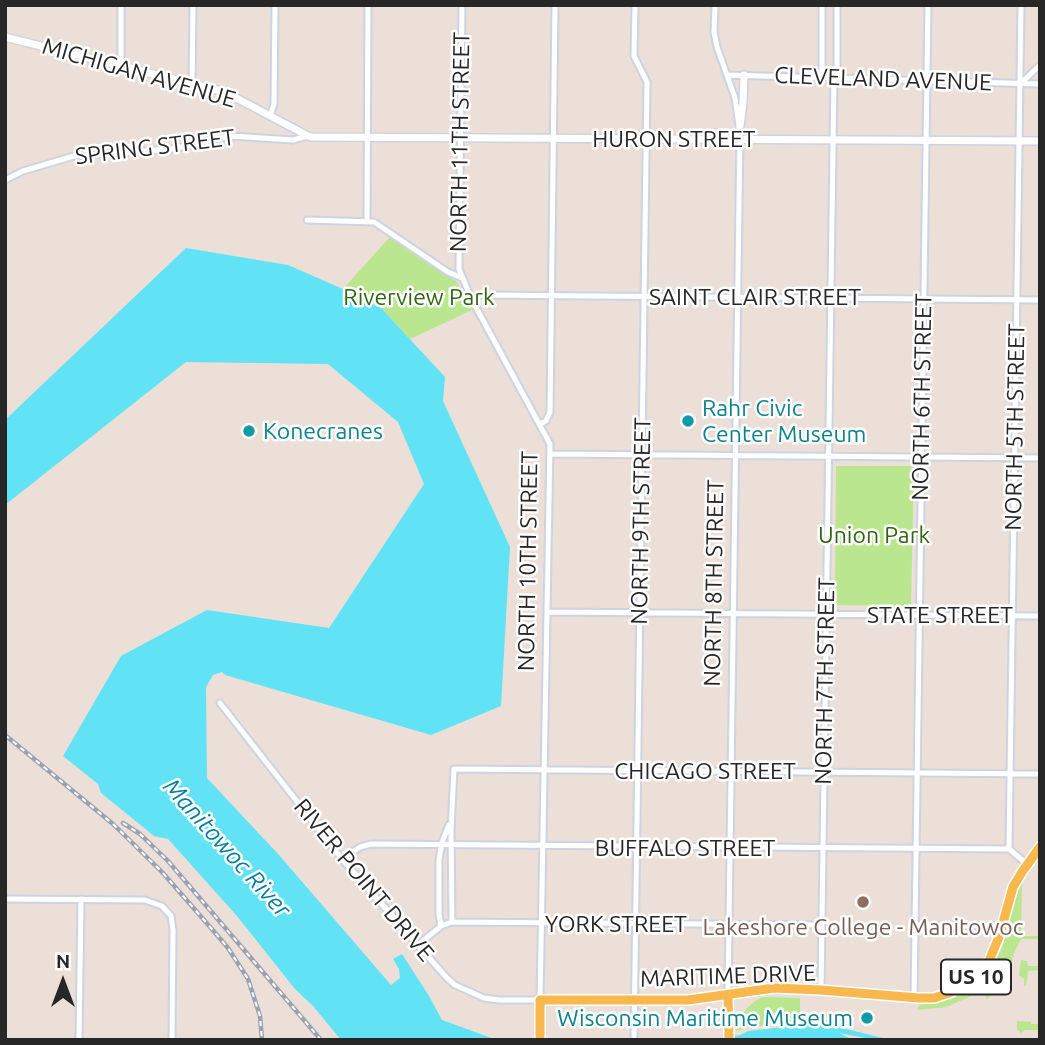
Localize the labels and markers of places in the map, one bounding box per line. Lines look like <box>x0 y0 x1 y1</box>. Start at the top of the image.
place label: Rahr Civic Center Museum <box>702 394 866 448</box>
marker: Rahr Civic Center Museum <box>680 413 696 429</box>
place label: Konecranes <box>263 417 383 445</box>
marker: Konecranes <box>241 423 257 439</box>
marker: Lakeshore College - Manitowoc <box>855 894 871 910</box>
place label: Lakeshore College - Manitowoc <box>702 913 1024 941</box>
place label: Wisconsin Maritime Museum <box>557 1004 853 1032</box>
marker: Wisconsin Maritime Museum <box>859 1010 875 1026</box>

